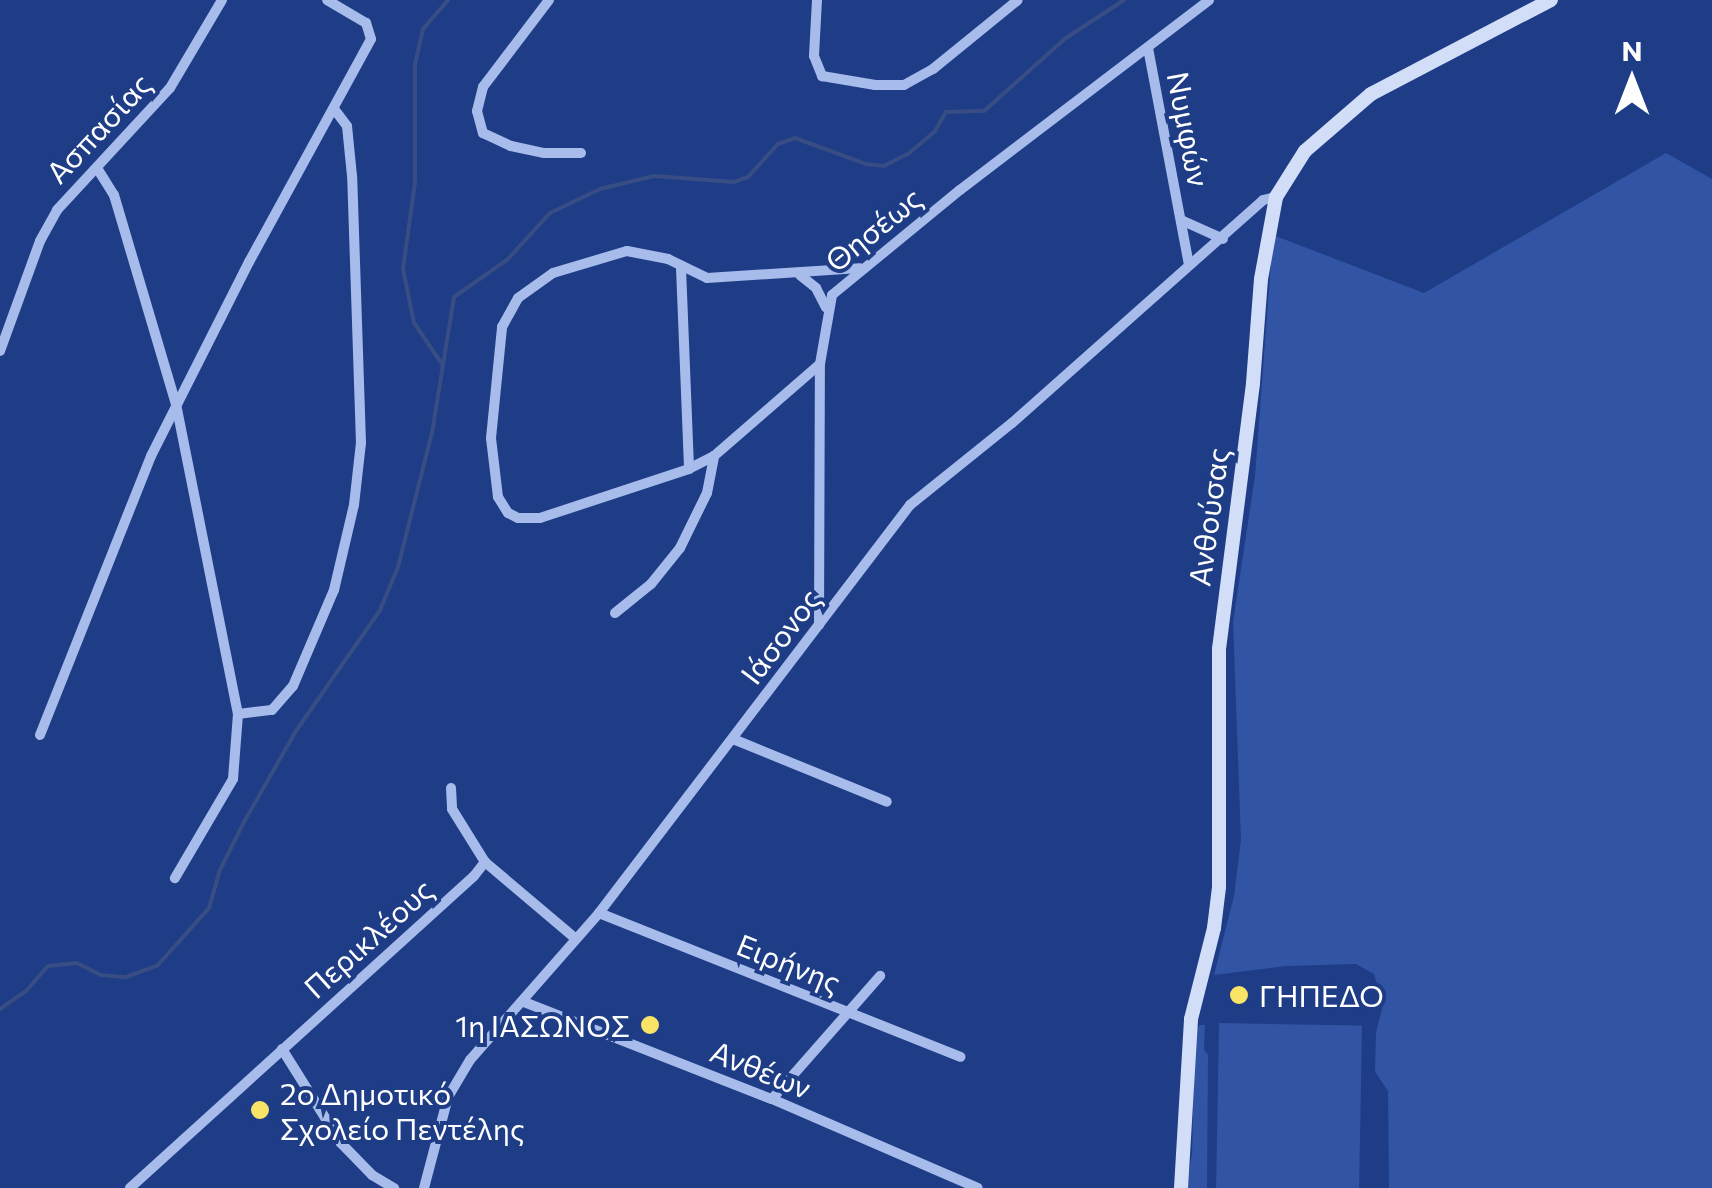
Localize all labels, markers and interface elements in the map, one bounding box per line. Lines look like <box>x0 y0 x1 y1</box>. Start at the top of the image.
north arrow <box>1582 30 1682 130</box>
text: N <box>1622 33 1643 67</box>
street label: Ασπασίας <box>38 66 158 190</box>
street label: Νυμφών <box>1160 69 1218 189</box>
street label: Θησέως <box>818 179 928 279</box>
street label: Ανθούσας <box>1180 446 1236 588</box>
street label: Ιάσονος <box>733 581 827 691</box>
street label: Περικλέους <box>296 871 440 1005</box>
street label: Ειρήνης <box>732 926 846 1000</box>
place label: ΓΗΠΕΔΟ <box>1259 977 1384 1013</box>
marker: ΓΗΠΕΔΟ <box>1228 984 1250 1006</box>
place label: 1η ΙΑΣΩΝΟΣ <box>455 1007 630 1043</box>
marker: 1η ΙΑΣΩΝΟΣ <box>639 1014 661 1036</box>
street label: Ανθέων <box>706 1033 816 1105</box>
place label: 2ο Δημοτικό Σχολείο Πεντέλης <box>280 1075 525 1146</box>
marker: 2ο Δημοτικό Σχολείο Πεντέλης <box>249 1099 271 1121</box>

